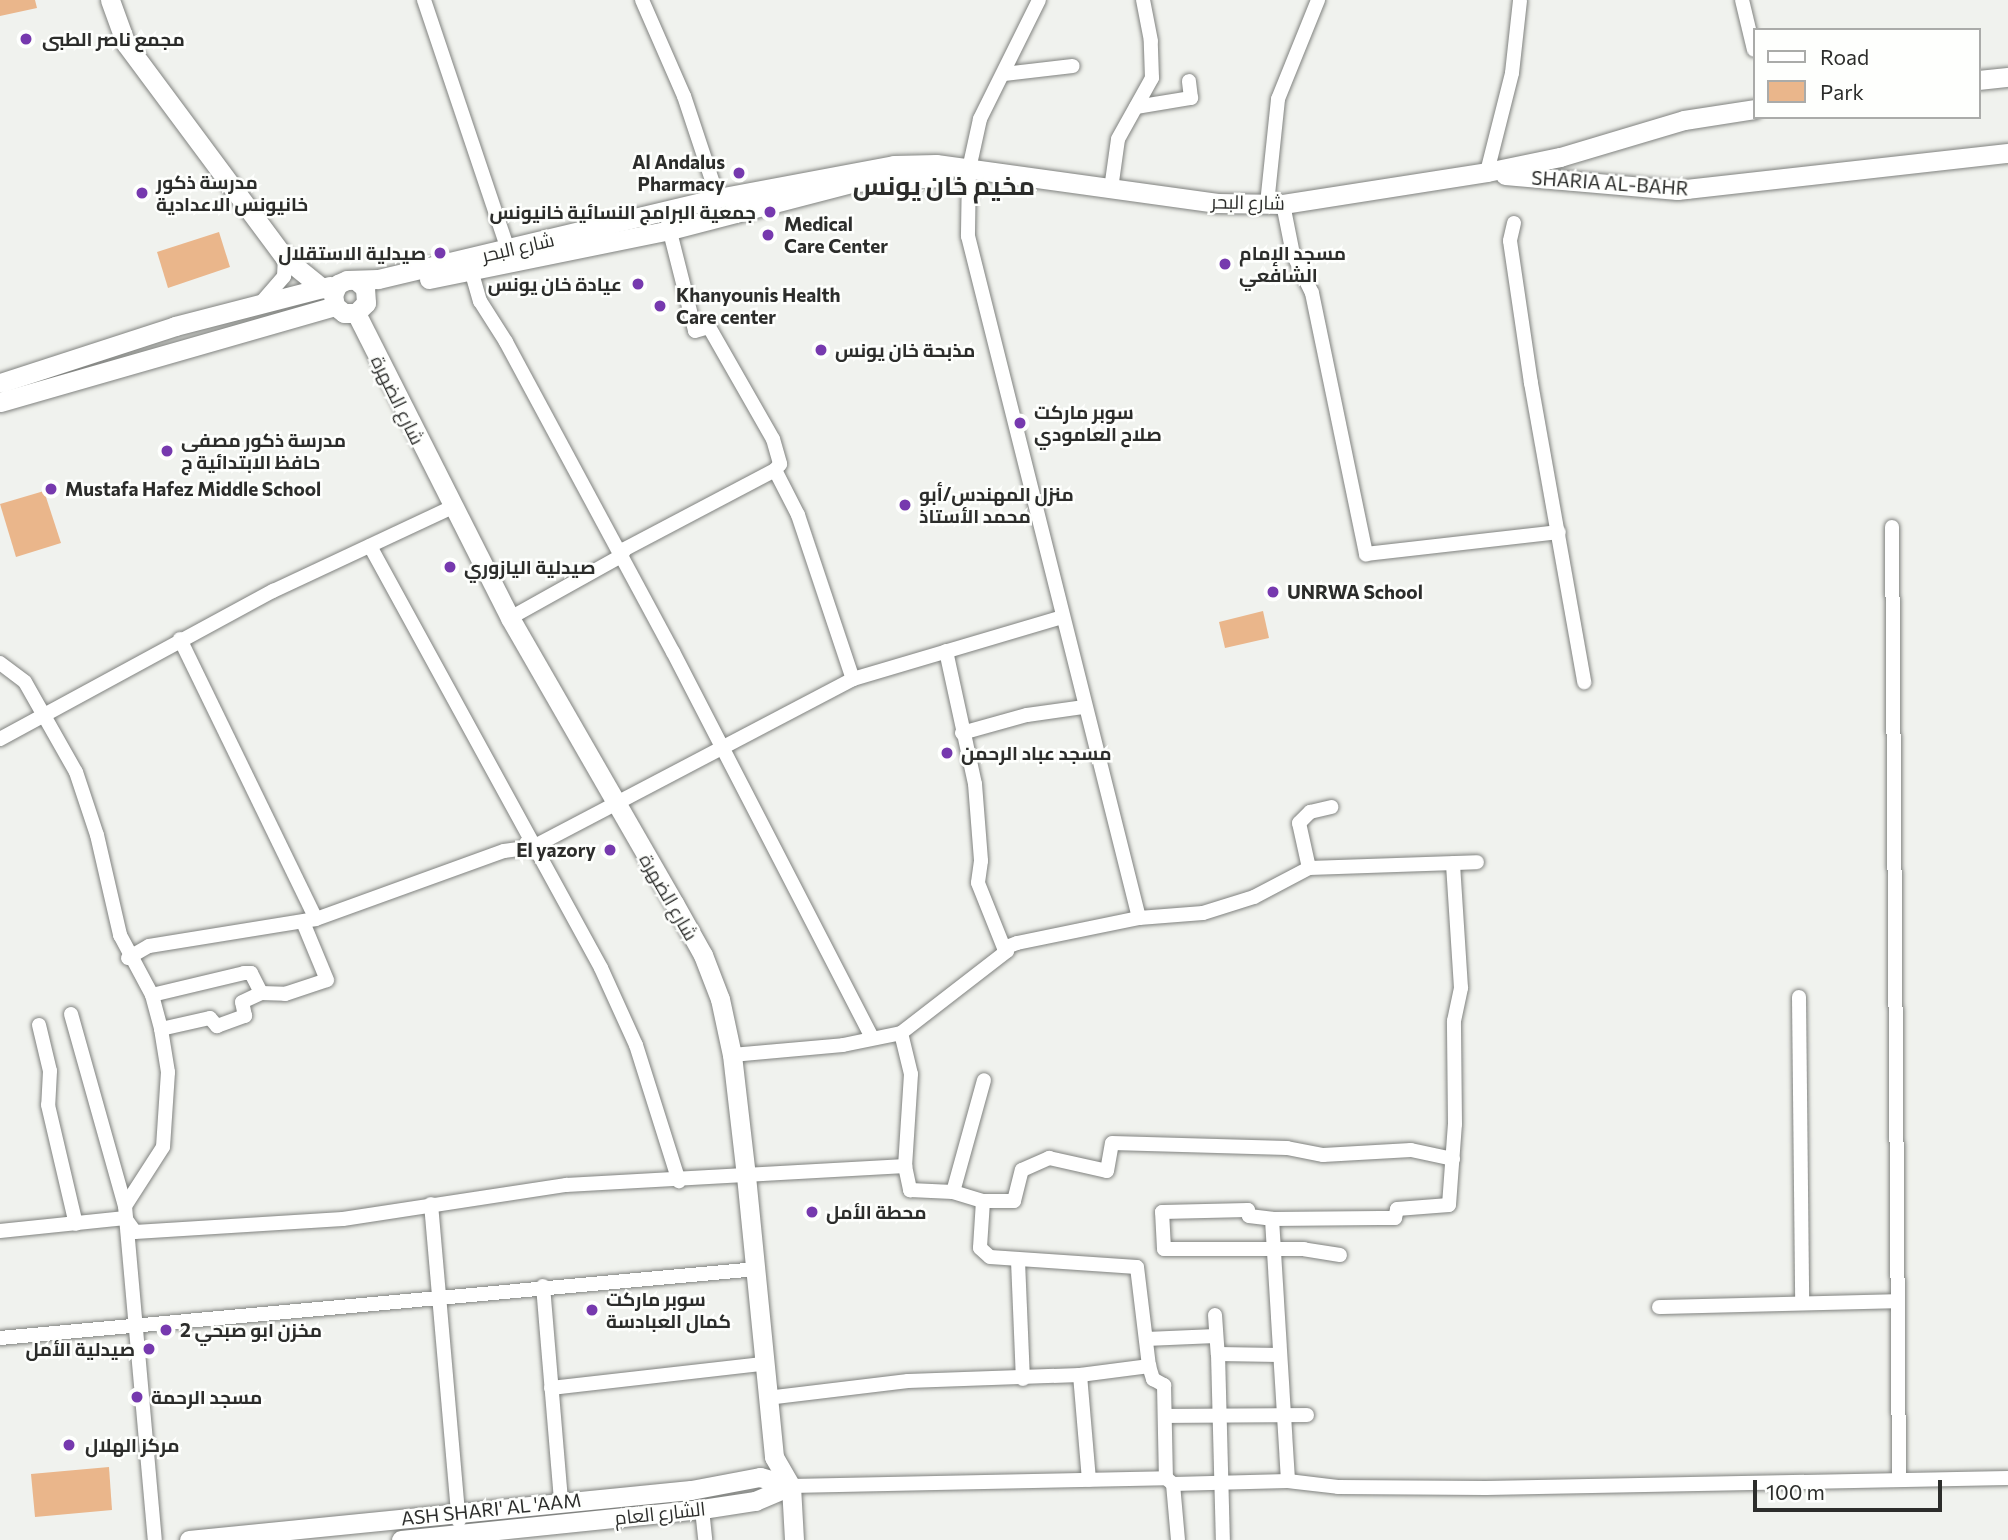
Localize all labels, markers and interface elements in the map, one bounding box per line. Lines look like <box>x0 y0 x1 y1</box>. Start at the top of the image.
place label: مجمع ناصر الطبى <box>42 28 185 50</box>
legend <box>1752 28 1980 119</box>
marker: مجمع ناصر الطبى <box>16 29 36 49</box>
text: Road <box>1820 44 1869 69</box>
text: Park <box>1820 79 1864 104</box>
place label: Al Andalus Pharmacy <box>632 151 725 195</box>
marker: Al Andalus Pharmacy <box>731 165 747 181</box>
street label: SHARIA AL-BAHR <box>1531 166 1689 200</box>
district label: مخيم خان يونس <box>853 169 1035 201</box>
place label: مدرسة ذكور خانيونس الاعدادية <box>156 171 308 215</box>
marker: مدرسة ذكور خانيونس الاعدادية <box>134 185 150 201</box>
street label: شارع البحر <box>1211 190 1285 214</box>
place label: جمعية البرامج النسائية خانيونس <box>490 201 756 223</box>
marker: جمعية البرامج النسائية خانيونس <box>762 204 778 220</box>
place label: Medical Care Center <box>784 213 888 257</box>
marker: Medical Care Center <box>758 225 778 245</box>
street label: شارع البحر <box>480 228 556 266</box>
place label: صيدلية الاستقلال <box>278 242 426 264</box>
place label: مسجد الإمام الشافعي <box>1239 242 1346 286</box>
marker: صيدلية الاستقلال <box>432 245 448 261</box>
marker: مسجد الإمام الشافعي <box>1217 256 1233 272</box>
place label: عيادة خان يونس <box>488 273 622 295</box>
marker: عيادة خان يونس <box>628 274 648 294</box>
place label: Khanyounis Health Care center <box>676 284 840 328</box>
marker: Khanyounis Health Care center <box>650 296 670 316</box>
place label: مذبحة خان يونس <box>835 339 975 361</box>
marker: مذبحة خان يونس <box>813 342 829 358</box>
street label: شارع الضهرة <box>367 352 429 448</box>
place label: سوبر ماركت صلاح العامودي <box>1034 401 1162 445</box>
marker: سوبر ماركت صلاح العامودي <box>1012 415 1028 431</box>
place label: مدرسة ذكور مصفى حافظ الابتدائية ج <box>181 429 346 473</box>
marker: مدرسة ذكور مصفى حافظ الابتدائية ج <box>159 443 175 459</box>
place label: Mustafa Hafez Middle School <box>65 478 321 500</box>
marker: Mustafa Hafez Middle School <box>43 481 59 497</box>
place label: منزل المهندس/أبو محمد الأستاذ <box>919 483 1074 527</box>
marker: منزل المهندس/أبو محمد الأستاذ <box>897 497 913 513</box>
place label: صيدلية اليازوري <box>464 556 595 578</box>
marker: صيدلية اليازوري <box>442 559 458 575</box>
place label: UNRWA School <box>1287 581 1423 603</box>
marker: UNRWA School <box>1265 584 1281 600</box>
place label: مسجد عباد الرحمن <box>961 742 1111 764</box>
marker: مسجد عباد الرحمن <box>939 745 955 761</box>
place label: El yazory <box>516 839 596 861</box>
marker: El yazory <box>602 842 618 858</box>
street label: شارع الضهرة <box>635 850 703 944</box>
place label: محطة الأمل <box>826 1201 927 1223</box>
marker: محطة الأمل <box>804 1204 820 1220</box>
place label: سوبر ماركت كمال العبادسة <box>606 1288 731 1332</box>
marker: سوبر ماركت كمال العبادسة <box>584 1302 600 1318</box>
place label: مخزن ابو صبحي 2 <box>180 1319 322 1341</box>
marker: مخزن ابو صبحي 2 <box>158 1322 174 1338</box>
place label: صيدلية الأمل <box>26 1338 135 1360</box>
marker: صيدلية الأمل <box>141 1341 157 1357</box>
place label: مسجد الرحمة <box>151 1386 262 1408</box>
marker: مسجد الرحمة <box>129 1389 145 1405</box>
place label: مركز الهلال <box>85 1434 179 1456</box>
marker: مركز الهلال <box>59 1435 79 1455</box>
scale bar <box>1756 1466 1945 1510</box>
text: 100 m <box>1766 1479 1825 1504</box>
street label: ASH SHARI' AL 'AAM <box>400 1488 582 1530</box>
street label: الشارع العام <box>613 1497 707 1529</box>

